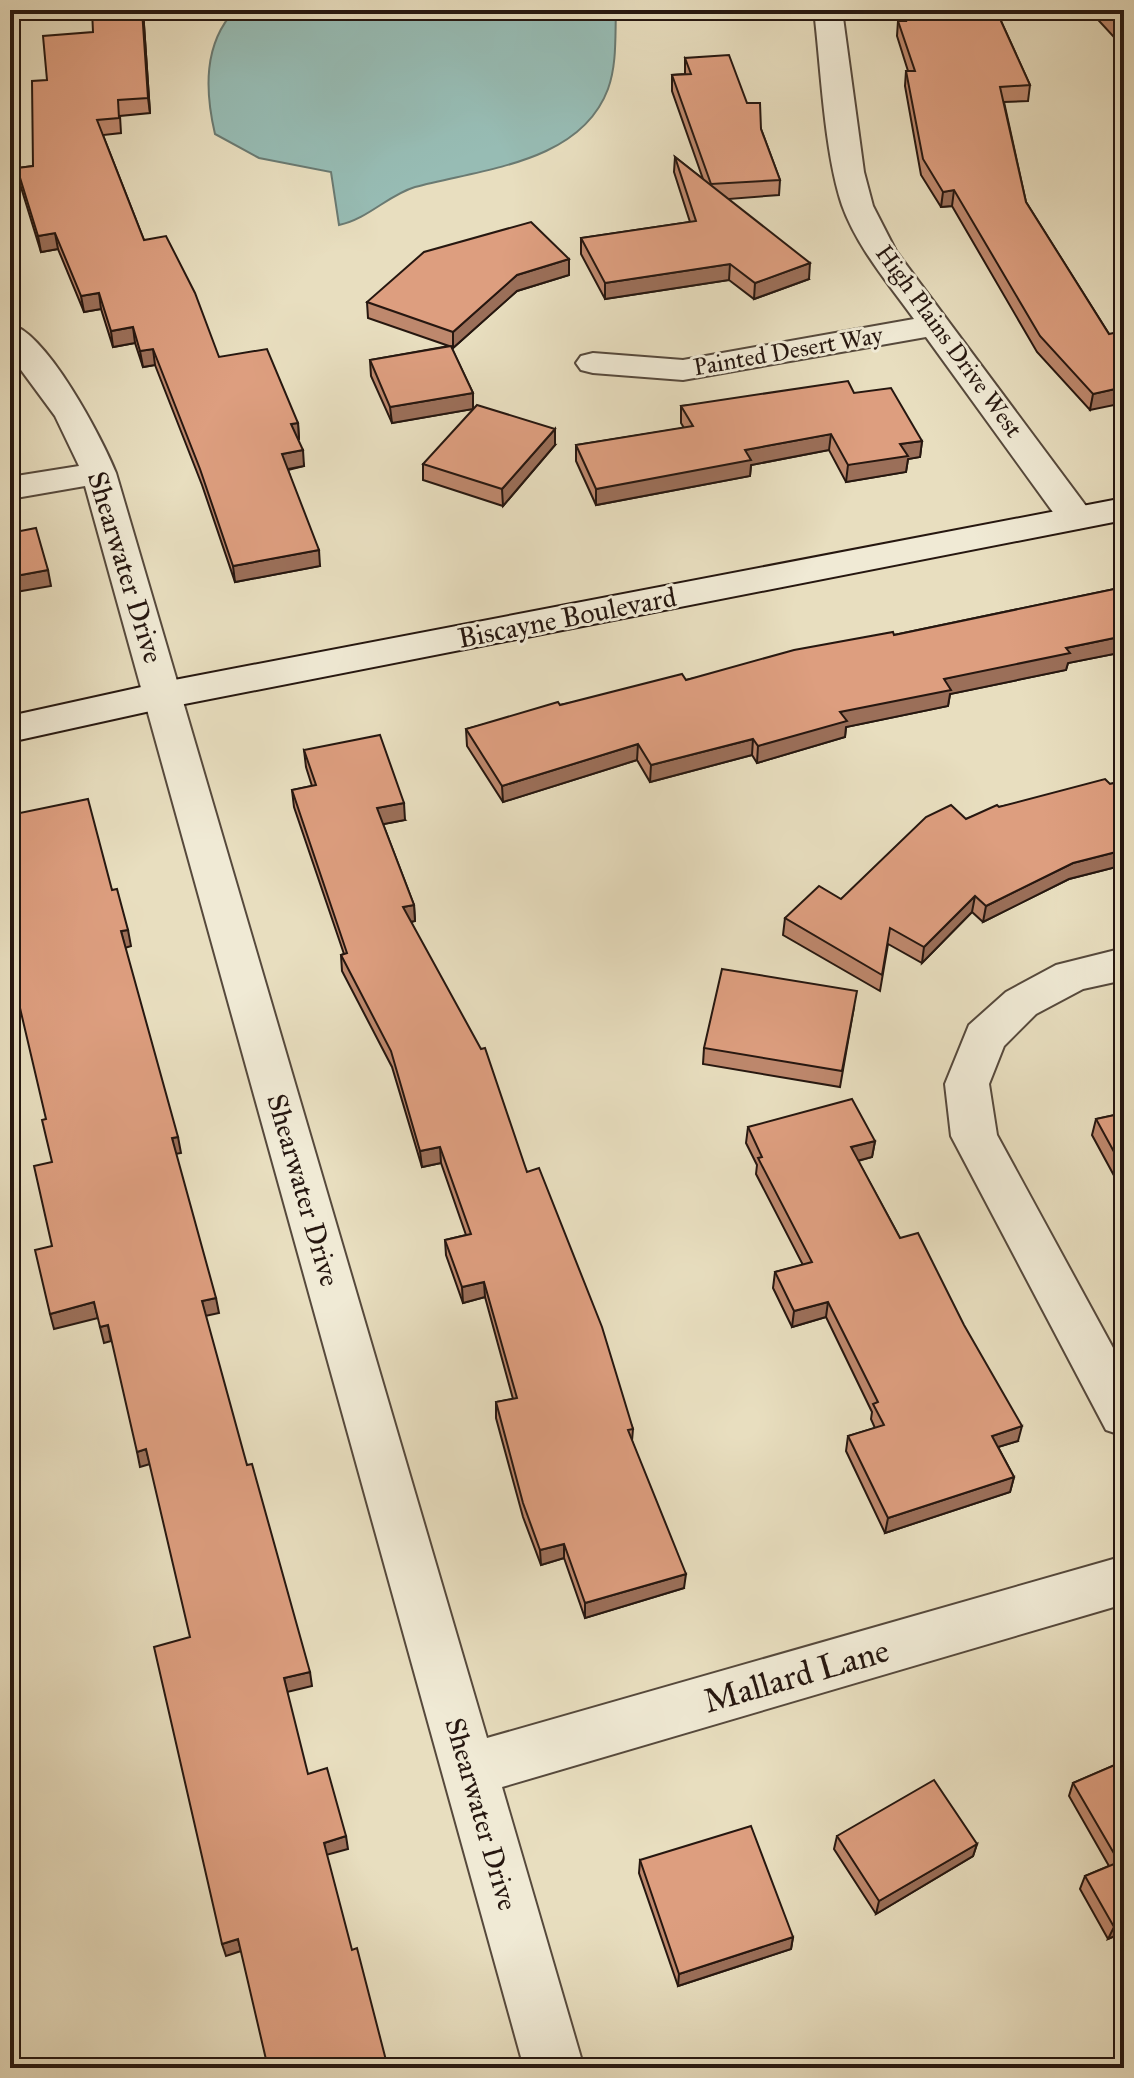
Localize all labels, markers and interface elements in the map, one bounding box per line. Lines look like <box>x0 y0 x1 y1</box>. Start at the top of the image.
street label: High Plains Drive West <box>869 239 1029 444</box>
street label: Painted Desert Way <box>691 319 886 382</box>
street label: Shearwater Drive <box>80 467 171 667</box>
street label: Biscayne Boulevard <box>455 579 679 656</box>
street label: Shearwater Drive <box>259 1090 348 1290</box>
street label: Mallard Lane <box>699 1629 894 1722</box>
street label: Shearwater Drive <box>437 1714 526 1914</box>

